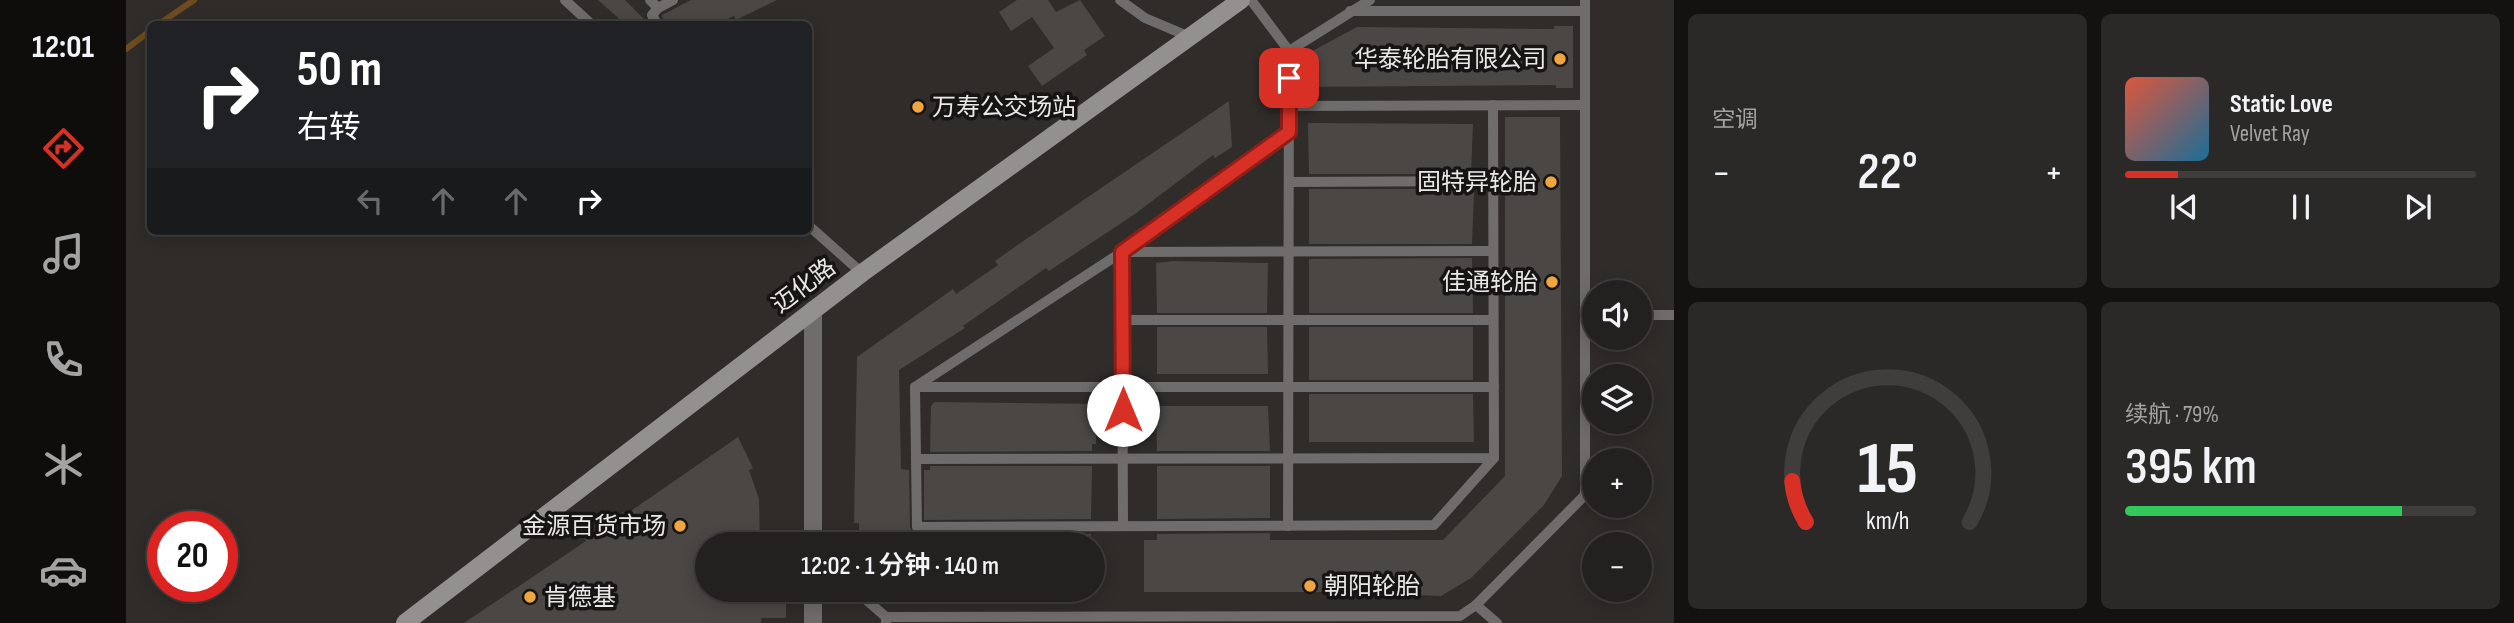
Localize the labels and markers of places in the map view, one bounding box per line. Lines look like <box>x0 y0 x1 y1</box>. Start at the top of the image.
place label: 华泰轮胎有限公司 <box>1354 45 1546 74</box>
pin <box>1259 48 1319 108</box>
marker: 华泰轮胎有限公司 <box>1552 51 1568 67</box>
place label: 万寿公交场站 <box>932 93 1076 122</box>
marker: 万寿公交场站 <box>910 99 926 115</box>
place label: 固特异轮胎 <box>1417 168 1537 197</box>
marker: 固特异轮胎 <box>1543 174 1559 190</box>
place label: 佳通轮胎 <box>1442 268 1538 297</box>
marker: 佳通轮胎 <box>1544 274 1560 290</box>
place label: 金源百货市场 <box>522 512 666 541</box>
marker: 金源百货市场 <box>672 518 688 534</box>
place label: 朝阳轮胎 <box>1324 572 1420 601</box>
marker: 朝阳轮胎 <box>1302 578 1318 594</box>
place label: 肯德基 <box>544 583 616 612</box>
marker: 肯德基 <box>522 589 538 605</box>

